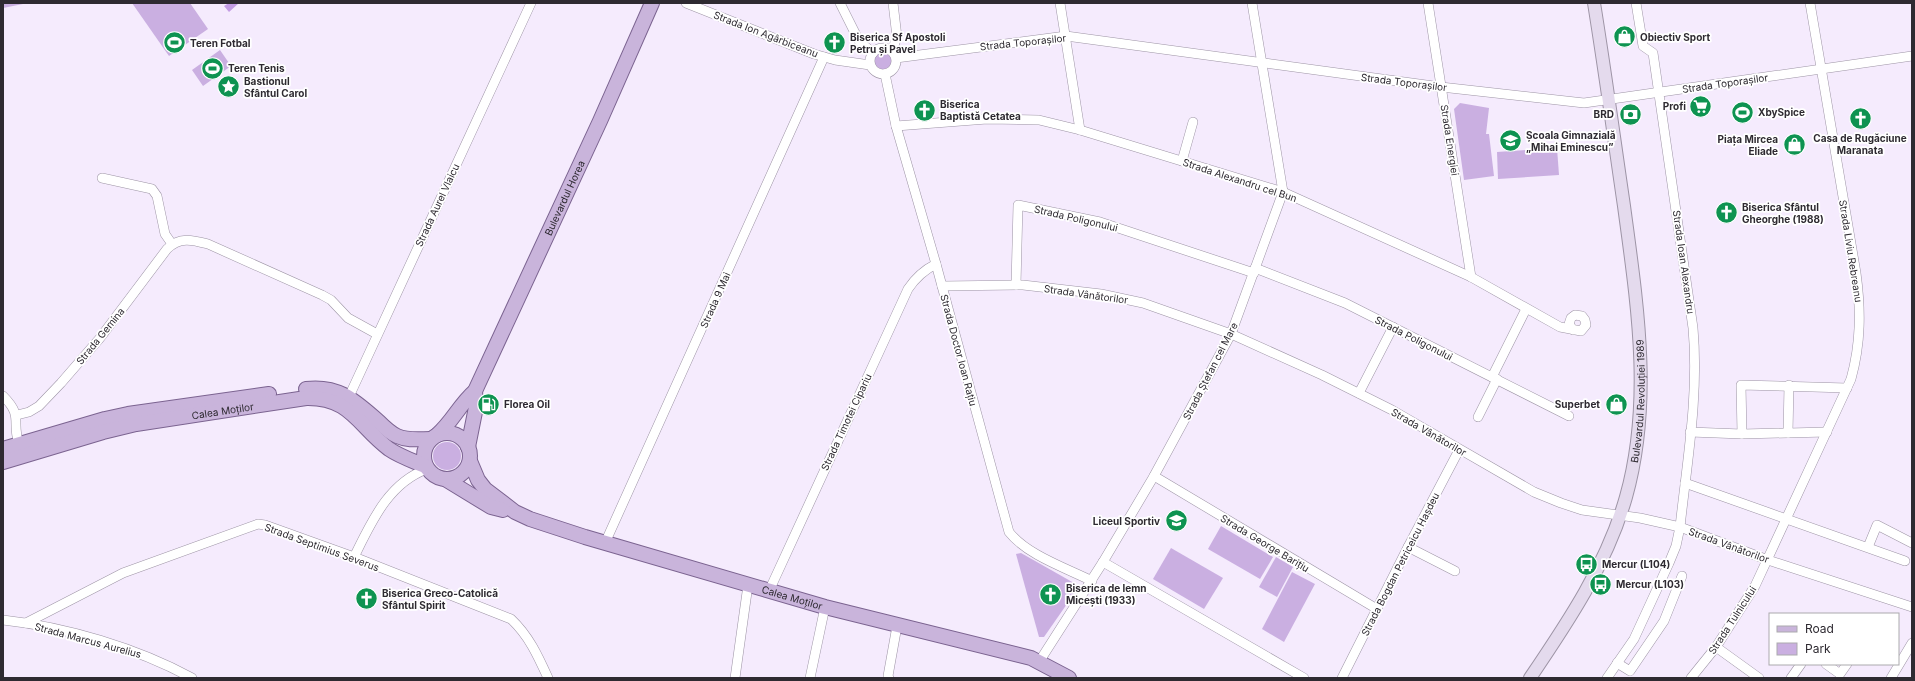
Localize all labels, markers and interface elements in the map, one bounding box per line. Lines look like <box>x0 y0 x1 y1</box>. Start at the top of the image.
street label: Strada Ion Agârbiceanu <box>712 8 820 60</box>
shop icon: Obiectiv Sport <box>1611 24 1637 50</box>
sports icon: Teren Fotbal <box>161 30 187 56</box>
church icon: Biserica Sf Apostoli Petru și Pavel <box>821 30 847 56</box>
place label: Biserica Sf Apostoli Petru și Pavel <box>850 31 946 56</box>
street label: Strada Toporașilor <box>979 31 1067 53</box>
place label: Obiectiv Sport <box>1640 31 1711 43</box>
place label: Teren Fotbal <box>190 37 251 49</box>
sports icon: Teren Tenis <box>199 55 225 81</box>
place label: Teren Tenis <box>228 62 285 74</box>
street label: Strada Toporașilor <box>1360 71 1448 94</box>
street label: Strada Toporașilor <box>1681 71 1769 96</box>
place icon: Bastionul Sfântul Carol <box>215 74 241 100</box>
place label: Bastionul Sfântul Carol <box>244 75 307 99</box>
supermarket icon: Profi <box>1688 93 1714 119</box>
church icon: Biserica Baptistă Cetatea <box>911 97 937 123</box>
place label: Biserica Baptistă Cetatea <box>940 98 1021 122</box>
sports icon: XbySpice <box>1730 99 1756 125</box>
place label: Profi <box>1663 100 1686 112</box>
bank icon: BRD <box>1617 101 1643 127</box>
street label: Strada Energiei <box>1438 104 1462 176</box>
church icon: Casa de Rugăciune Maranata <box>1847 105 1873 131</box>
place label: XbySpice <box>1758 106 1805 119</box>
place label: BRD <box>1594 108 1614 120</box>
school or university icon: Școala Gimnazială „Mihai Eminescu” <box>1497 128 1523 154</box>
place label: Școala Gimnazială „Mihai Eminescu” <box>1526 129 1616 153</box>
shop icon: Piața Mircea Eliade <box>1781 132 1807 158</box>
place label: Casa de Rugăciune Maranata <box>1813 132 1907 156</box>
place label: Piața Mircea Eliade <box>1718 133 1778 157</box>
street label: Strada Alexandru cel Bun <box>1181 156 1299 204</box>
street label: Bulevardul Horea <box>542 159 587 237</box>
street label: Strada Aurel Vlaicu <box>413 162 462 248</box>
street label: Strada Liviu Rebreanu <box>1837 199 1865 303</box>
church icon: Biserica Sfântul Gheorghe (1988) <box>1714 200 1740 226</box>
place label: Biserica Sfântul Gheorghe (1988) <box>1742 201 1824 226</box>
street label: Strada Poligonului <box>1033 203 1119 233</box>
street label: Strada Ioan Alexandru <box>1671 209 1697 315</box>
street label: Strada 9 Mai <box>697 270 733 330</box>
street label: Strada Vânătorilor <box>1043 282 1129 306</box>
street label: Strada Doctor Ioan Rațiu <box>937 293 980 407</box>
street label: Strada Gemina <box>73 305 127 367</box>
street label: Strada Poligonului <box>1373 313 1455 363</box>
street label: Strada Ștefan cel Mare <box>1180 320 1241 422</box>
street label: Bulevardul Revoluției 1989 <box>1628 339 1648 464</box>
street label: Strada Timotei Cipariu <box>818 372 874 472</box>
fuel station icon: Florea Oil <box>476 391 502 417</box>
shop icon: Superbet <box>1603 391 1629 417</box>
place label: Florea Oil <box>504 398 550 410</box>
place label: Superbet <box>1555 398 1600 410</box>
street label: Calea Moților <box>191 400 255 421</box>
street label: Strada Vânătorilor <box>1389 406 1469 459</box>
street label: Strada Bogdan Petriceicu Hașdeu <box>1359 490 1442 638</box>
school or university icon: Liceul Sportiv <box>1163 508 1189 534</box>
street label: Strada George Barițiu <box>1218 512 1312 575</box>
place label: Liceul Sportiv <box>1093 515 1160 527</box>
street label: Strada Septimius Severus <box>263 521 381 573</box>
street label: Strada Vânătorilor <box>1687 525 1771 565</box>
bus stop icon: Mercur (L104) <box>1574 551 1600 577</box>
place label: Mercur (L104) <box>1602 558 1670 570</box>
bus stop icon: Mercur (L103) <box>1588 571 1614 597</box>
place label: Mercur (L103) <box>1616 578 1684 590</box>
church icon: Biserica de lemn Micești (1933) <box>1038 581 1064 607</box>
place label: Biserica de lemn Micești (1933) <box>1066 582 1147 607</box>
street label: Calea Moților <box>760 583 824 612</box>
street label: Strada Tulnicului <box>1706 584 1758 656</box>
church icon: Biserica Greco-Catolică Sfântul Spirit <box>353 586 379 612</box>
place label: Biserica Greco-Catolică Sfântul Spirit <box>382 587 498 611</box>
legend <box>1769 613 1899 665</box>
street label: Strada Marcus Aurelius <box>33 620 143 660</box>
text: Road <box>1805 621 1834 636</box>
text: Park <box>1805 641 1831 656</box>

